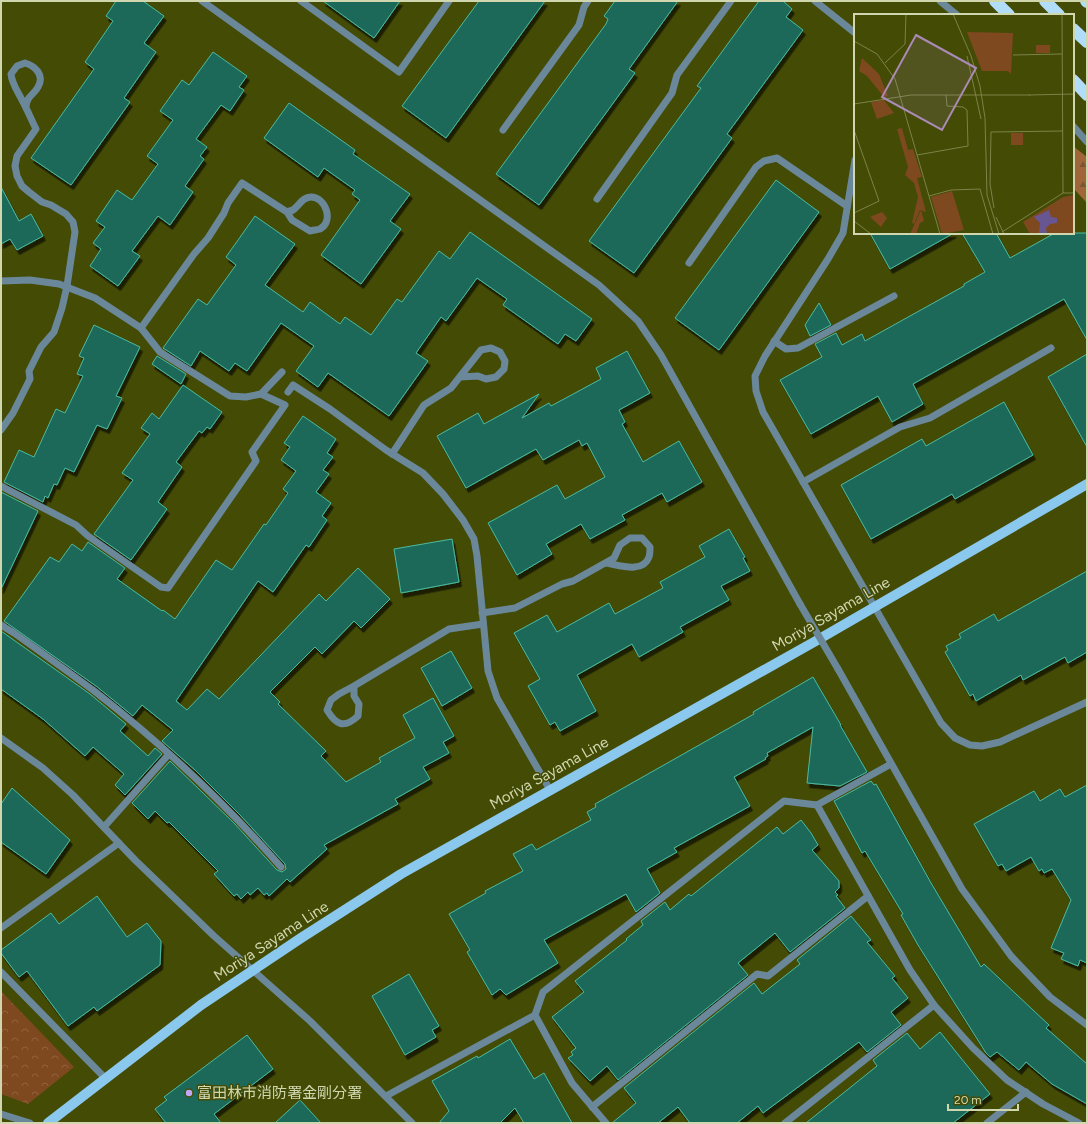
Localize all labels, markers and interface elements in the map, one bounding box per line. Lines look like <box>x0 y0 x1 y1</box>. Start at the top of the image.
inset map <box>854 14 1074 234</box>
street label: Moriya Sayama Line <box>769 573 893 655</box>
street label: Moriya Sayama Line <box>486 733 612 813</box>
street label: Moriya Sayama Line <box>210 897 332 985</box>
place label: 富田林市消防署金剛分署 <box>197 1084 362 1102</box>
scale bar <box>948 1086 1018 1112</box>
marker: 富田林市消防署金剛分署 <box>184 1088 194 1098</box>
text: 20 m <box>954 1093 982 1107</box>

